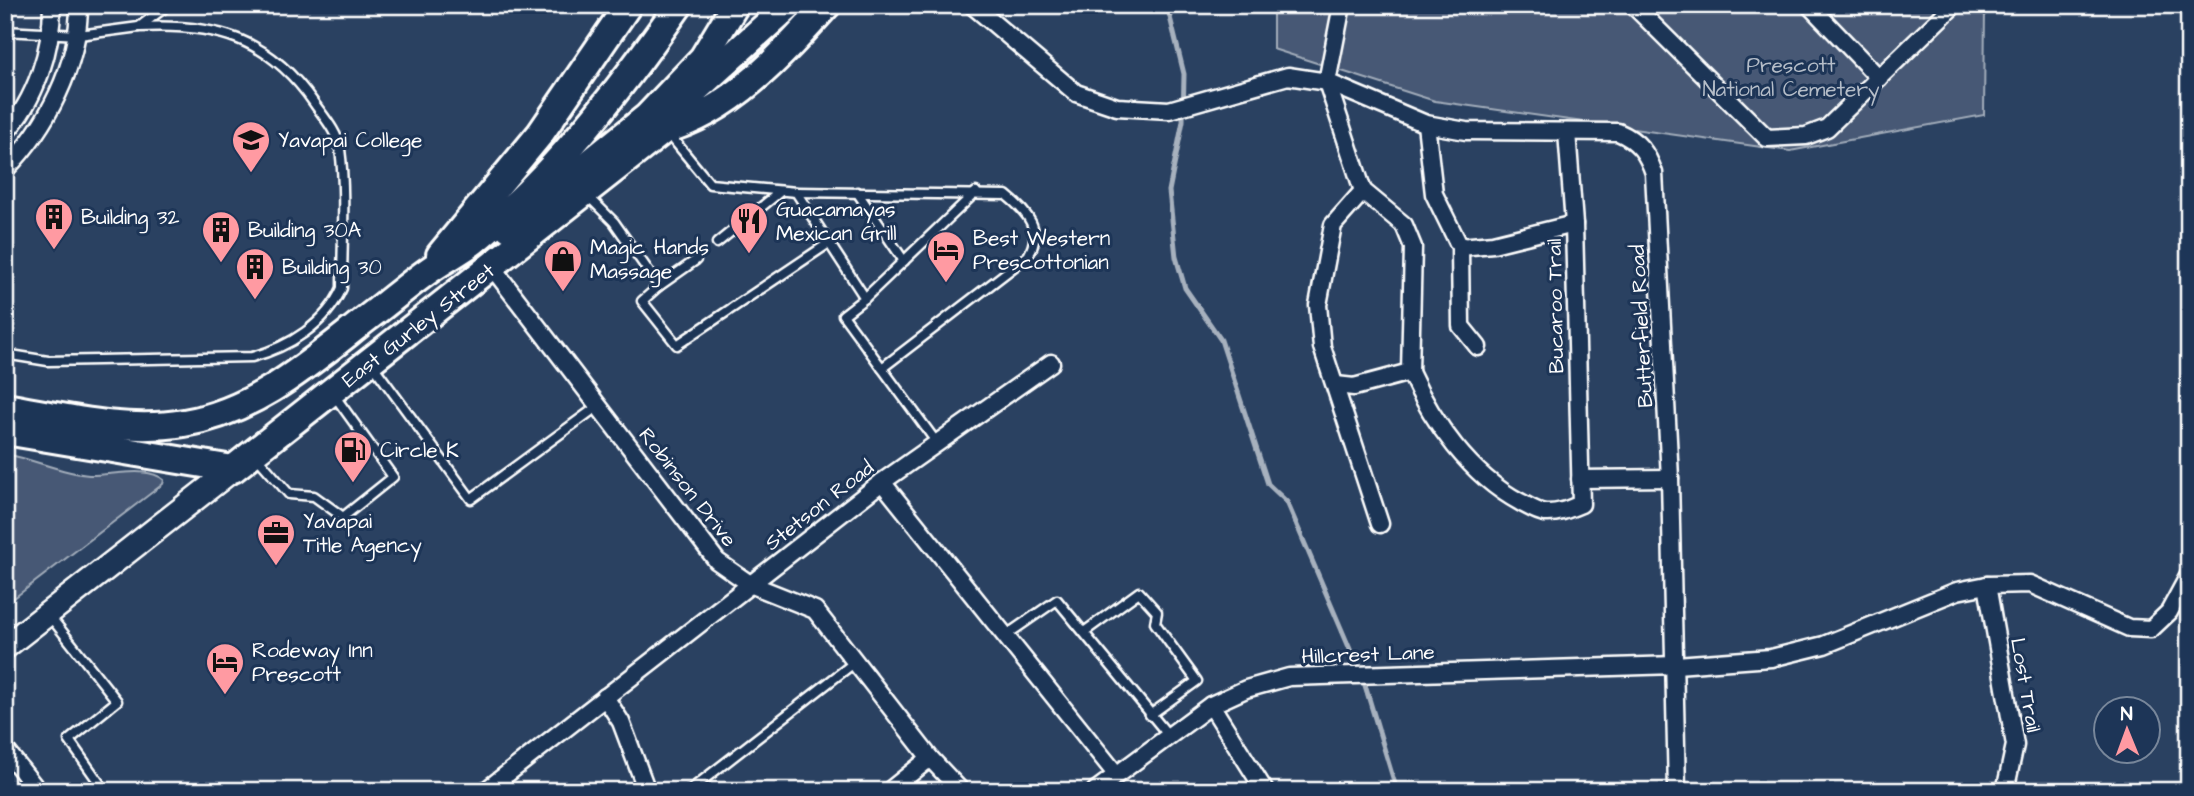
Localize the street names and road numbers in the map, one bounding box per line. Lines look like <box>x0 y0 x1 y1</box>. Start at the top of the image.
street label: Bucaroo Trail <box>1540 238 1571 374</box>
street label: Butterfield Road <box>1623 243 1660 408</box>
street label: East Gurley Street <box>336 256 502 396</box>
street label: Robinson Drive <box>632 422 743 553</box>
street label: Stetson Road <box>759 453 880 557</box>
street label: Lost Trail <box>2003 635 2048 735</box>
street label: Hillcrest Lane <box>1301 638 1435 671</box>

